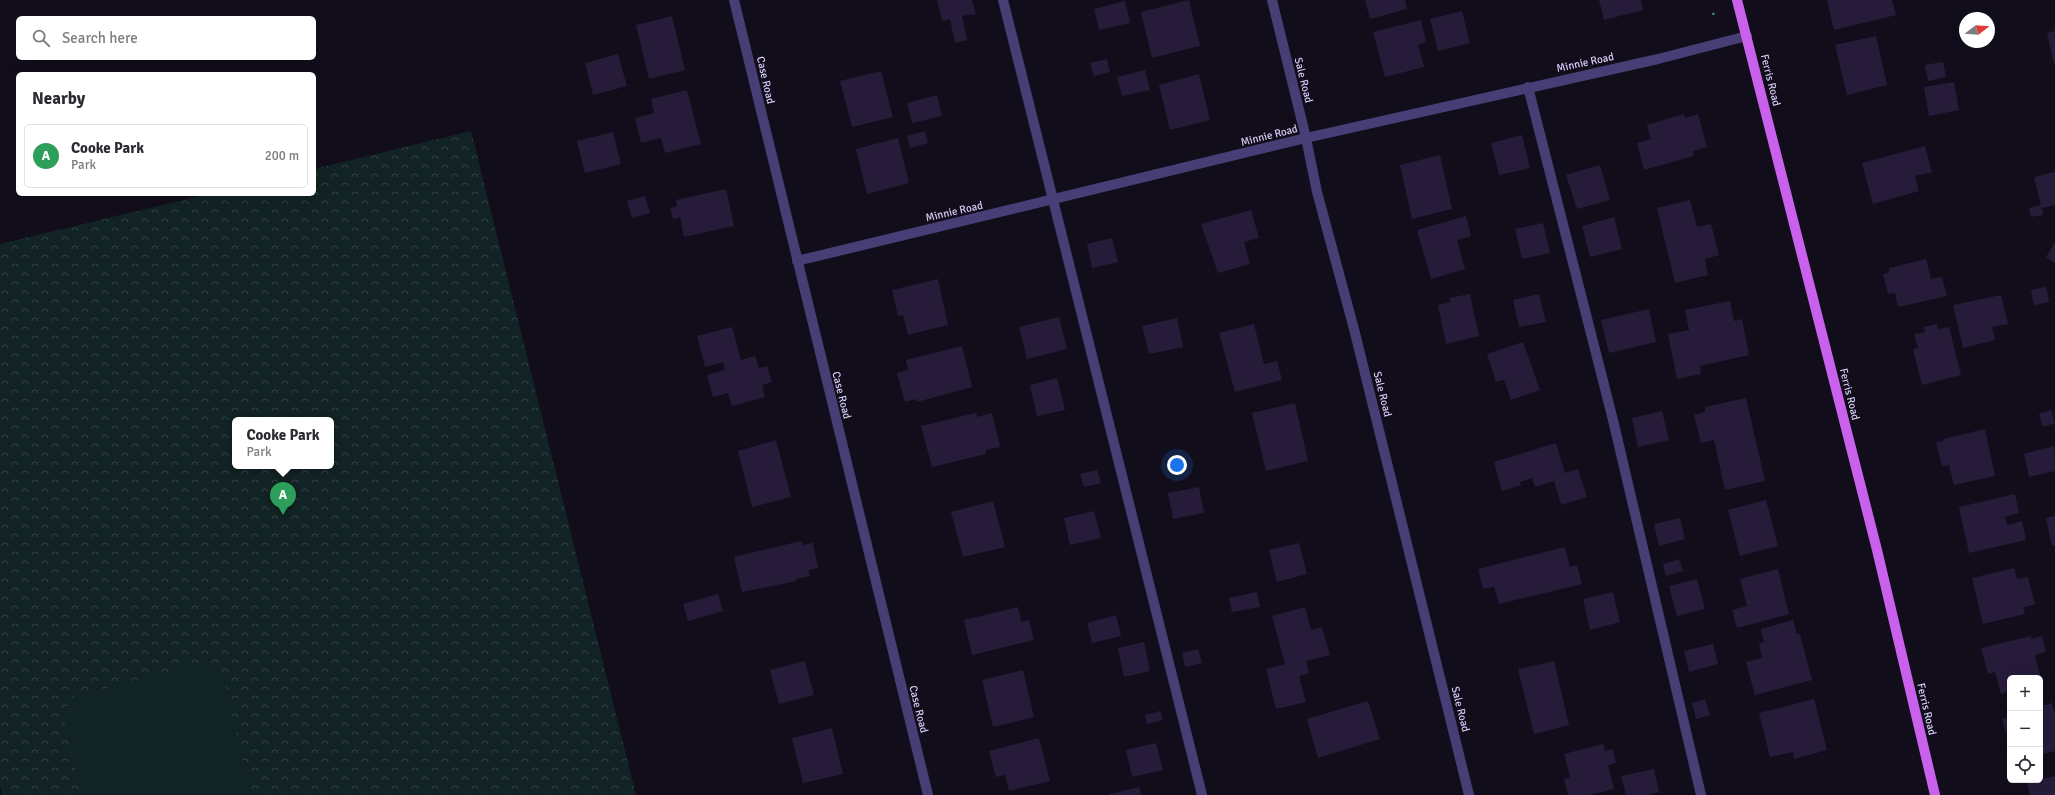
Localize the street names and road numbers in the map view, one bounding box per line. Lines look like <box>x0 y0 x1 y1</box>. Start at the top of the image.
street label: Minnie Road <box>1555 50 1615 75</box>
street label: Ferris Road <box>1758 53 1783 108</box>
street label: Case Road <box>754 55 777 105</box>
street label: Sale Road <box>1292 56 1315 104</box>
street label: Minnie Road <box>1239 122 1299 149</box>
street label: Minnie Road <box>924 199 984 224</box>
street label: Ferris Road <box>1837 367 1862 422</box>
street label: Case Road <box>829 370 854 420</box>
street label: Sale Road <box>1371 370 1394 418</box>
street label: Ferris Road <box>1914 682 1939 737</box>
street label: Case Road <box>906 684 931 734</box>
street label: Sale Road <box>1449 685 1472 733</box>

